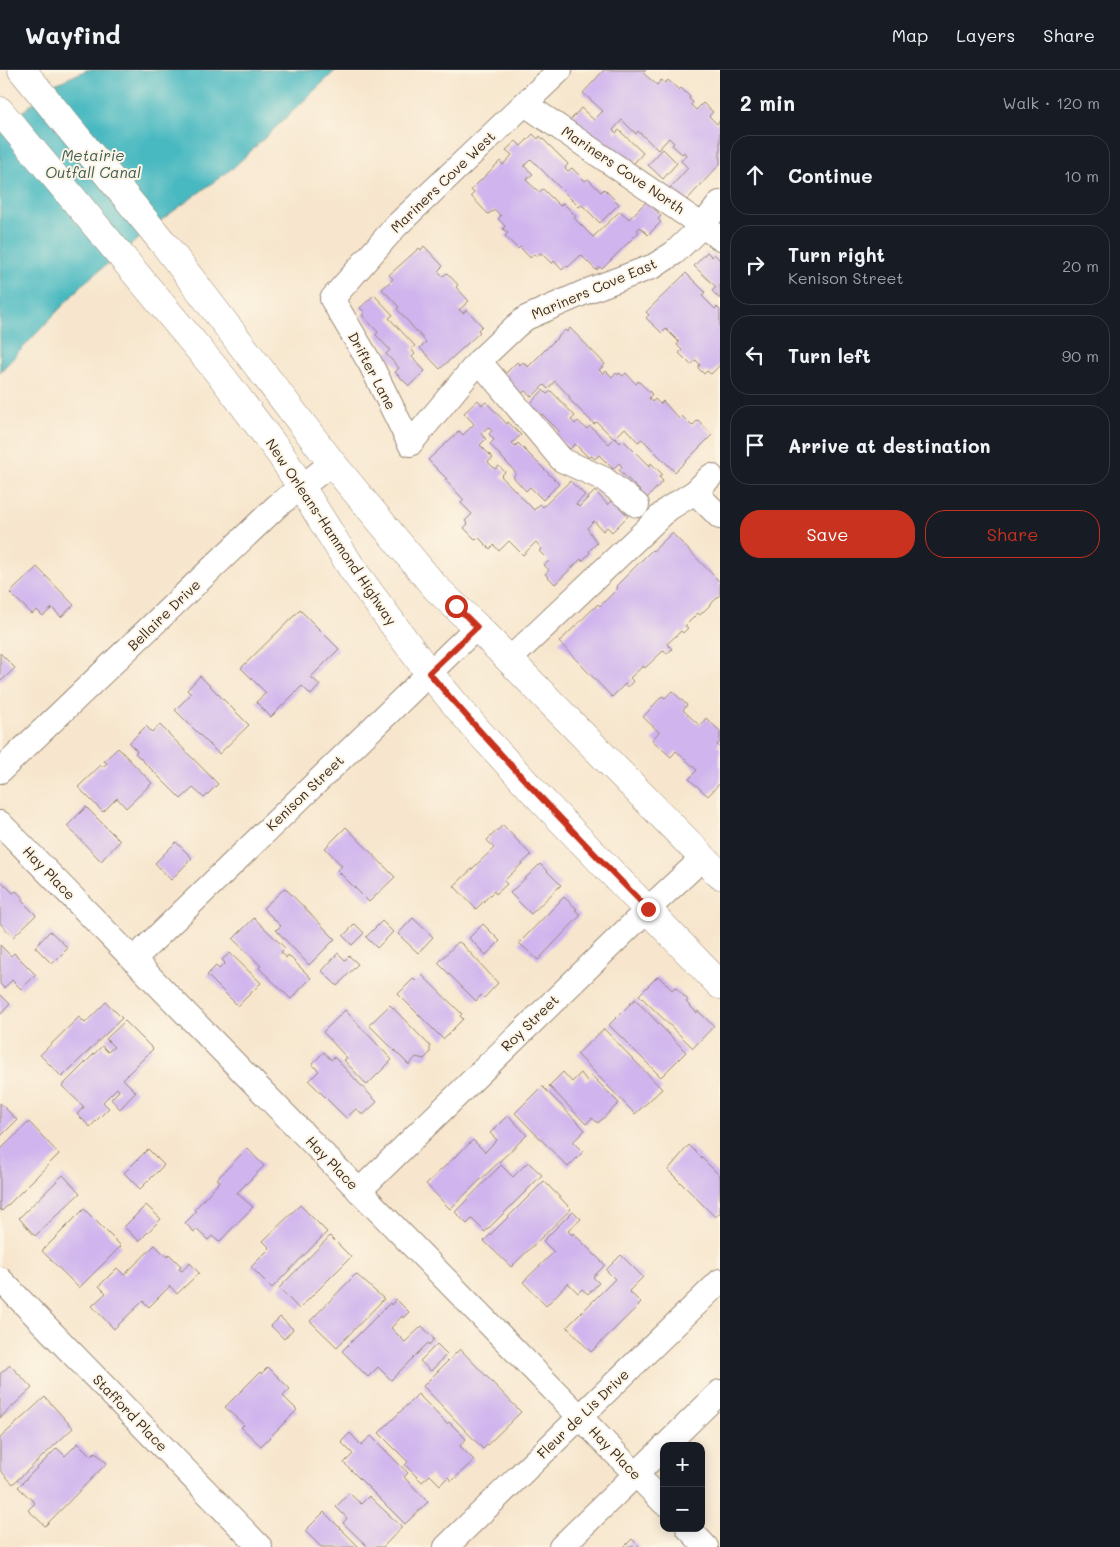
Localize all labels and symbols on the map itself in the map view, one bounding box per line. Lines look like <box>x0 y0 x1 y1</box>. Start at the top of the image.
street label: Mariners Cove North <box>558 121 689 218</box>
street label: Mariners Cove West <box>386 127 499 237</box>
water label: Metairie Outfall Canal <box>45 145 141 182</box>
street label: Mariners Cove East <box>528 254 659 324</box>
street label: Drifter Lane <box>344 329 401 413</box>
street label: New Orleans-Hammond Highway <box>262 435 401 629</box>
street label: Bellaire Drive <box>123 575 204 654</box>
route start <box>445 595 468 618</box>
street label: Kenison Street <box>262 751 348 835</box>
street label: Hay Place <box>19 842 80 904</box>
route end <box>637 898 660 921</box>
street label: Roy Street <box>497 990 563 1055</box>
street label: Hay Place <box>302 1132 363 1194</box>
street label: Fleur de Lis Drive <box>532 1365 633 1463</box>
street label: Stafford Place <box>89 1370 172 1455</box>
street label: Hay Place <box>585 1422 646 1484</box>

